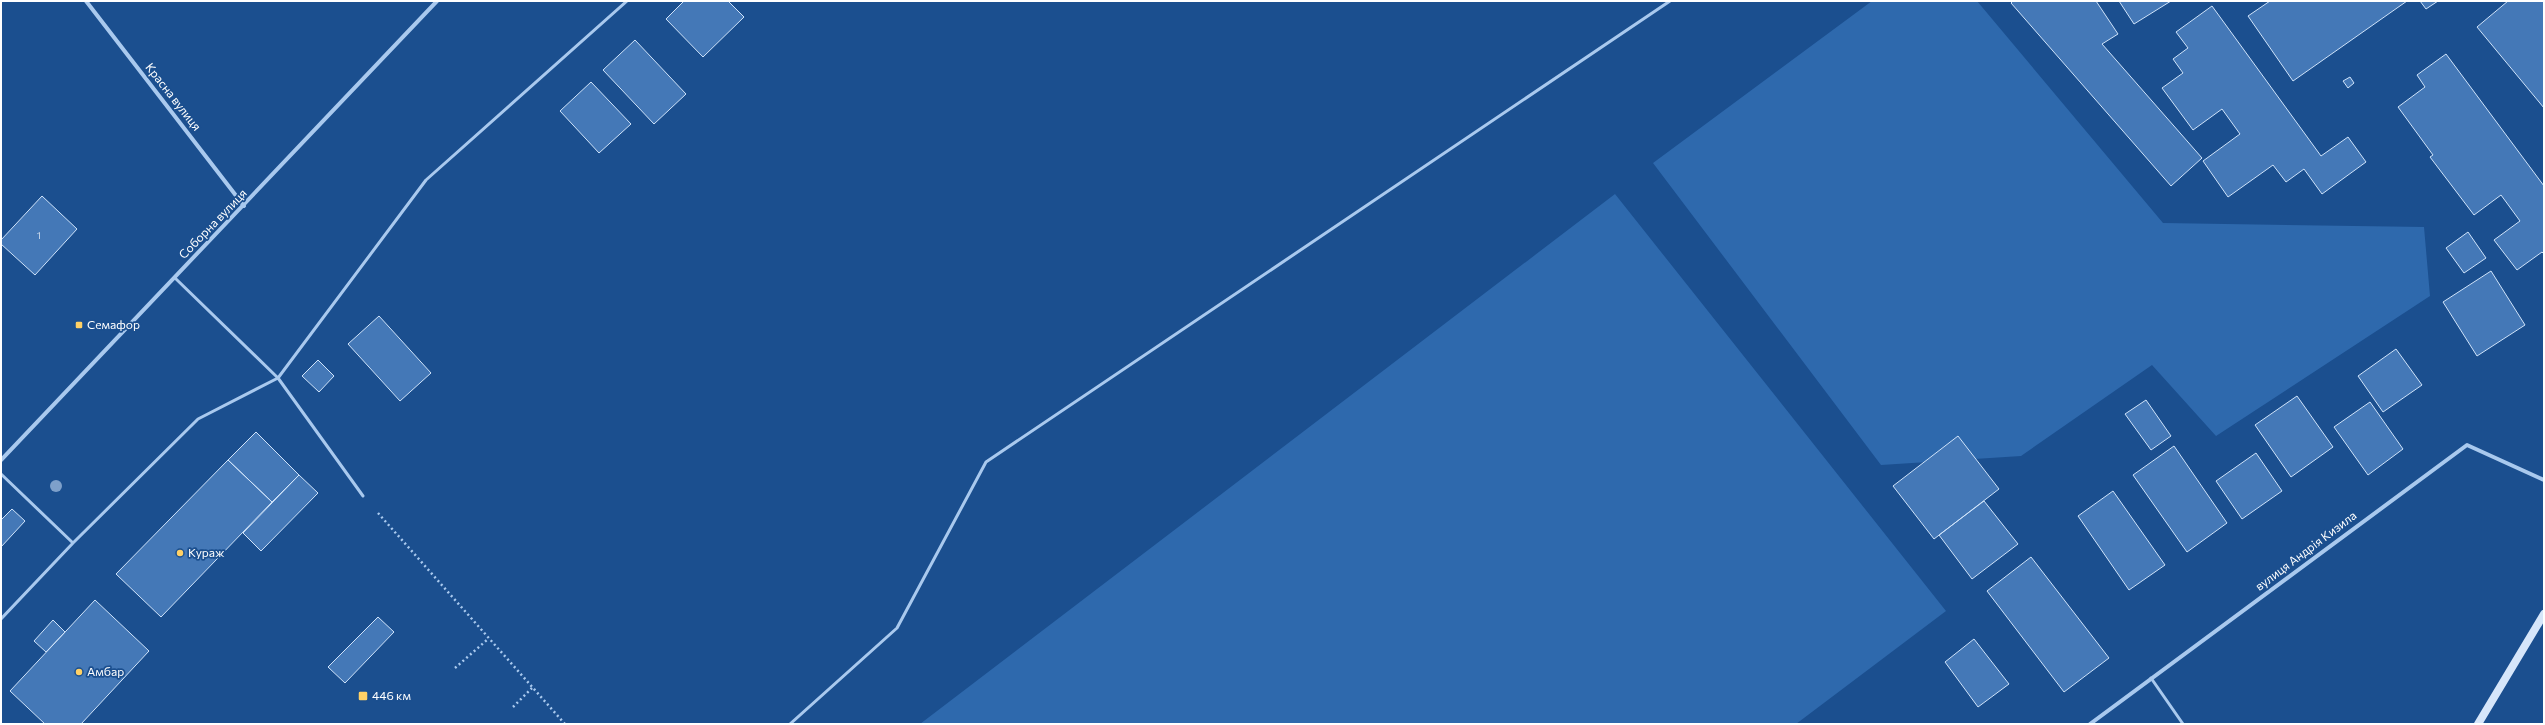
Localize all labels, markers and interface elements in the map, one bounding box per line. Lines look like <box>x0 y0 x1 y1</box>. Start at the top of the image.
street label: Красна вулиця <box>143 60 204 133</box>
street label: Соборна вулиця <box>175 186 249 261</box>
house number: 1 <box>37 229 41 241</box>
place label: Семафор <box>87 317 140 331</box>
marker: Семафор <box>74 320 84 330</box>
street label: вулиця Андрія Кизила <box>2252 508 2359 593</box>
place label: Кураж <box>188 545 225 559</box>
marker: Кураж <box>175 548 185 558</box>
place label: Амбар <box>87 664 124 678</box>
marker: Амбар <box>74 667 84 677</box>
place label: 446 км <box>372 688 411 702</box>
marker: 446 км <box>357 690 369 702</box>

